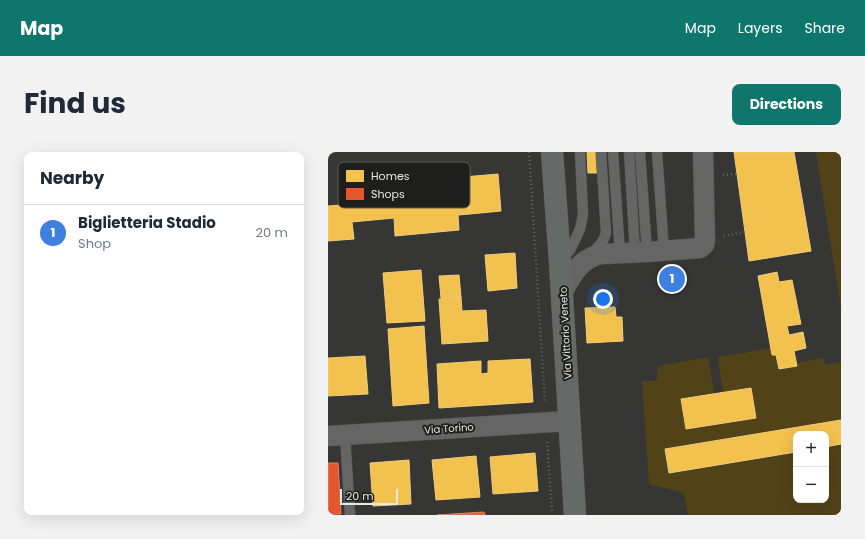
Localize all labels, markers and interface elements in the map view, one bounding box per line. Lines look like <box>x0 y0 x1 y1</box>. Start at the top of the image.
text: Map <box>20 15 63 42</box>
text: Map <box>685 18 716 38</box>
text: Layers <box>738 18 782 38</box>
text: Share <box>804 18 845 38</box>
text: Find us <box>24 84 126 123</box>
button: Directions <box>732 84 841 125</box>
legend <box>338 162 470 208</box>
text: Nearby <box>40 166 104 190</box>
text: Homes <box>371 168 410 184</box>
text: Shops <box>371 186 405 202</box>
text: Biglietteria Stadio <box>78 212 216 233</box>
text: 1 <box>51 223 55 242</box>
text: 20 m <box>255 223 288 242</box>
text: Shop <box>78 234 111 253</box>
pin: 1 <box>659 264 685 294</box>
street label: Via Vittorio Veneto <box>556 286 575 380</box>
your location <box>593 289 613 309</box>
street label: Via Torino <box>424 419 474 438</box>
map controls <box>793 431 829 503</box>
button: + <box>793 431 829 467</box>
button: − <box>793 467 829 503</box>
scale bar <box>340 487 398 506</box>
text: 20 m <box>346 488 374 504</box>

